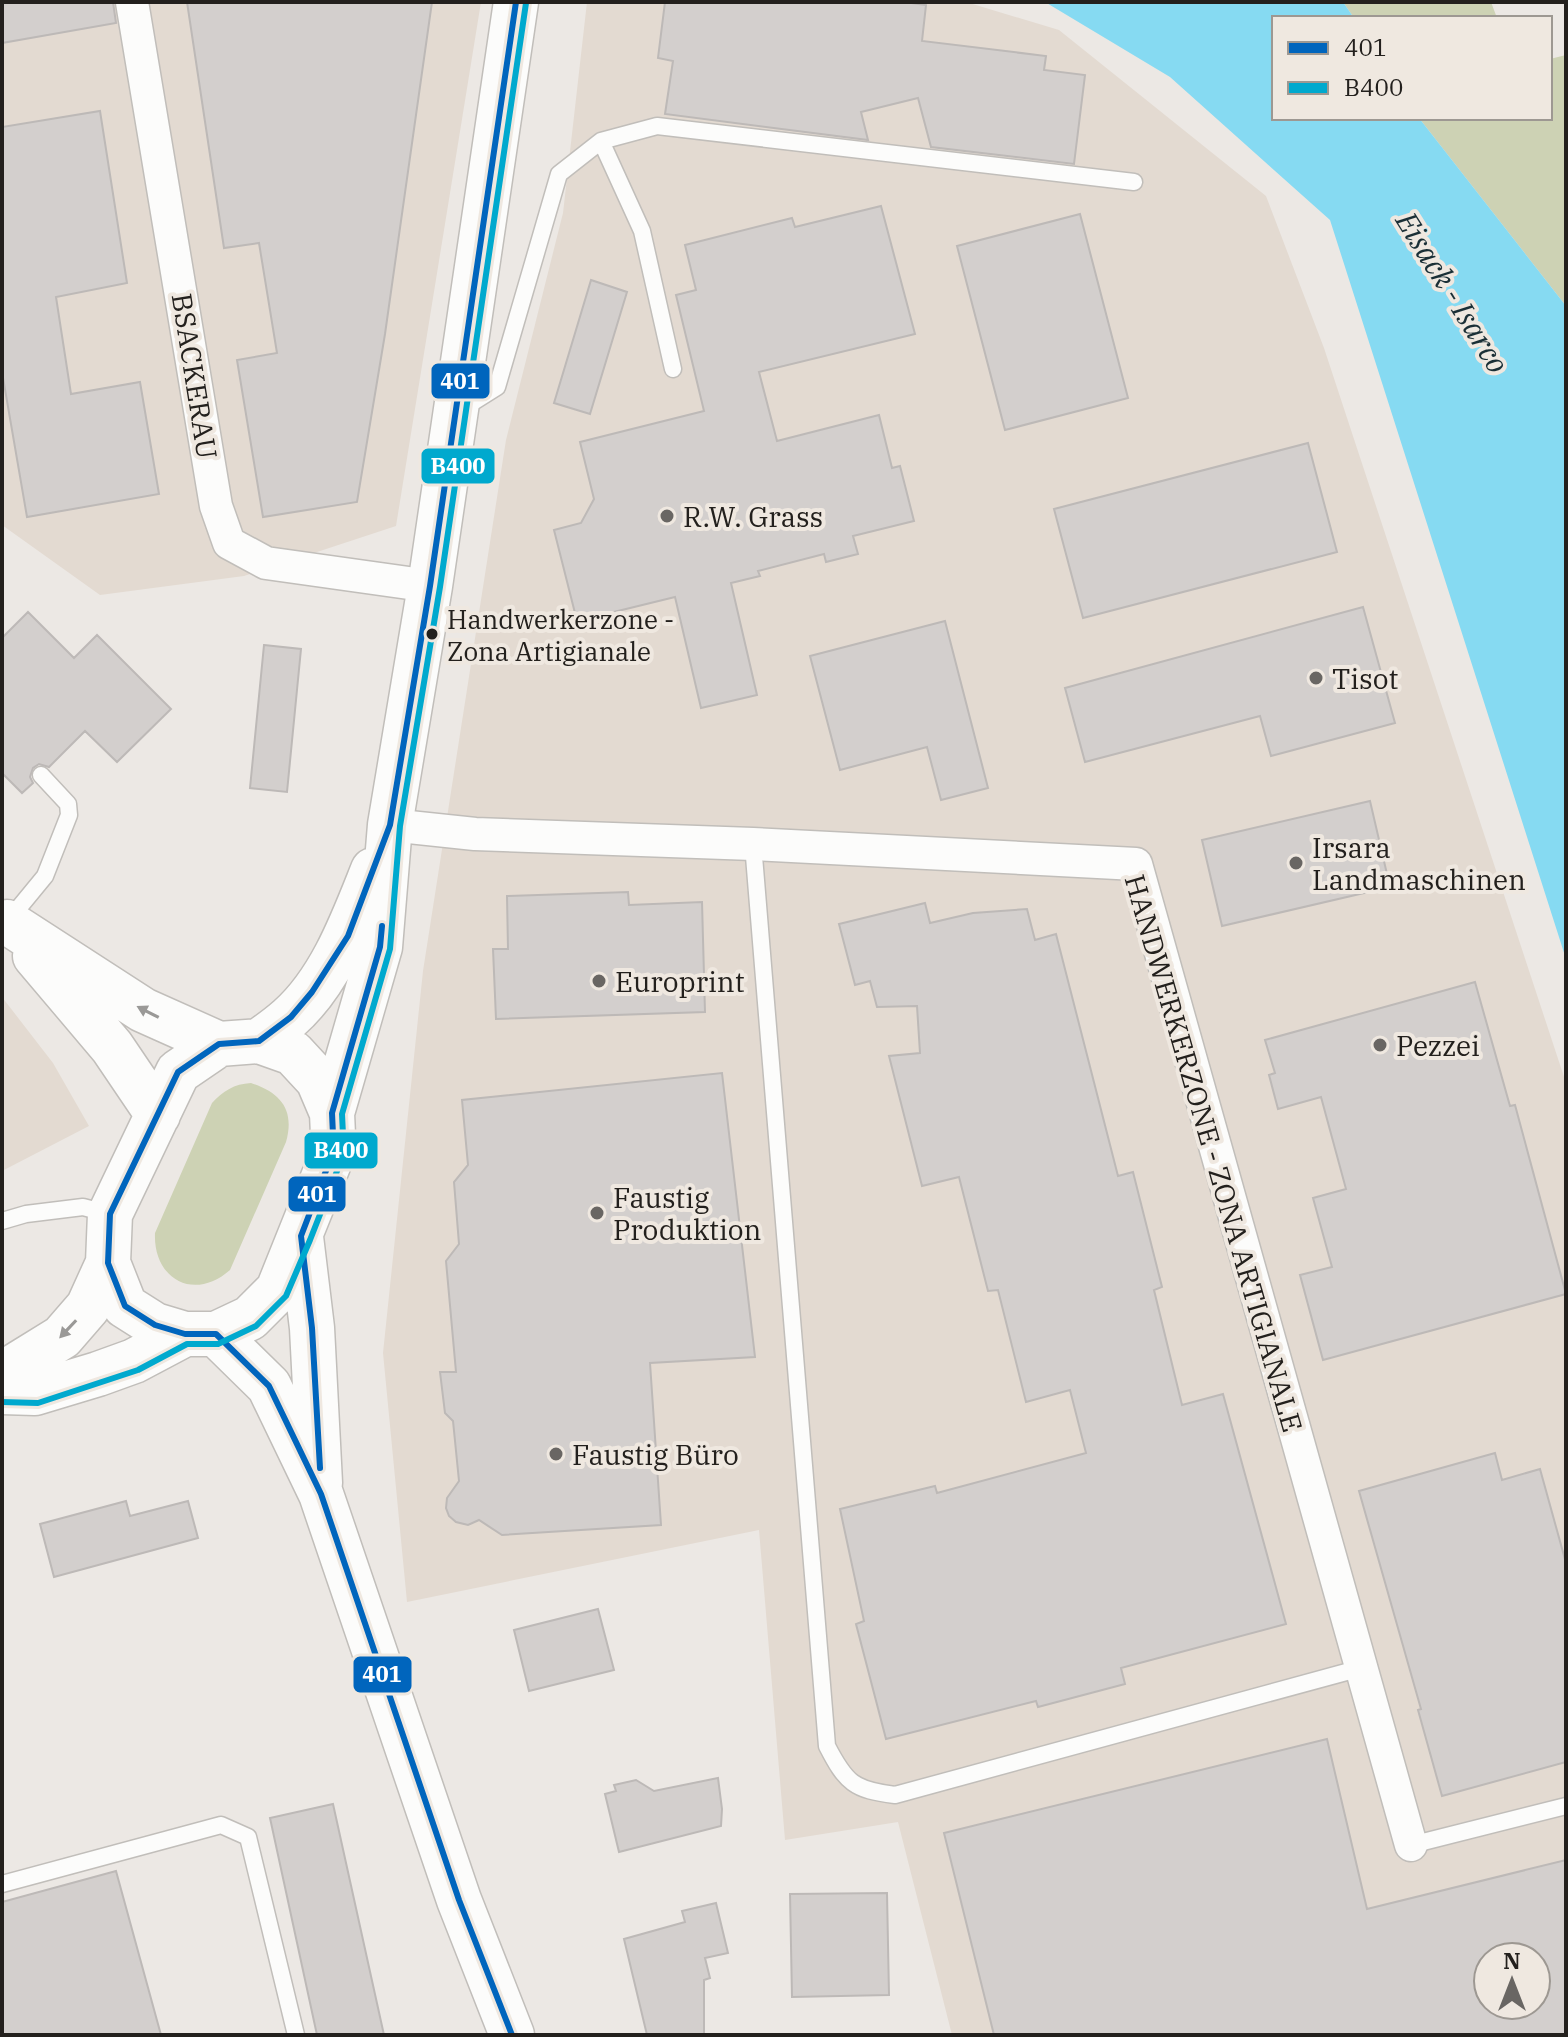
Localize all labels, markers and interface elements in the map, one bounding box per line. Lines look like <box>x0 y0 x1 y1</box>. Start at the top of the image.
legend <box>1272 16 1552 120</box>
text: 401 <box>1344 31 1387 63</box>
text: B400 <box>1344 71 1403 103</box>
water label: Eisack - Isarco <box>1387 203 1518 380</box>
street label: BSACKERAU <box>164 290 226 462</box>
line badge: 401 <box>430 362 491 400</box>
text: 401 <box>440 366 480 395</box>
line badge: B400 <box>420 447 496 485</box>
text: B400 <box>430 451 486 480</box>
place label: R.W. Grass <box>683 498 823 535</box>
marker: R.W. Grass <box>658 507 676 525</box>
place label: Handwerkerzone - Zona Artigianale <box>447 602 674 668</box>
marker: Handwerkerzone - Zona Artigianale <box>424 626 440 642</box>
place label: Tisot <box>1332 660 1399 697</box>
marker: Tisot <box>1307 669 1325 687</box>
place label: Irsara Landmaschinen <box>1312 829 1526 898</box>
marker: Irsara Landmaschinen <box>1287 854 1305 872</box>
street label: HANDWERKERZONE - ZONA ARTIGIANALE <box>1117 870 1311 1436</box>
place label: Europrint <box>615 963 745 1000</box>
marker: Europrint <box>590 972 608 990</box>
one-way arrow <box>137 1005 160 1019</box>
place label: Pezzei <box>1396 1027 1480 1064</box>
marker: Pezzei <box>1371 1036 1389 1054</box>
line badge: B400 <box>303 1131 379 1170</box>
text: B400 <box>313 1135 369 1164</box>
line badge: 401 <box>287 1175 347 1213</box>
text: 401 <box>297 1179 337 1208</box>
place label: Faustig Produktion <box>613 1179 762 1248</box>
marker: Faustig Produktion <box>588 1204 606 1222</box>
one-way arrow <box>60 1319 78 1338</box>
place label: Faustig Büro <box>572 1436 739 1473</box>
marker: Faustig Büro <box>547 1445 565 1463</box>
line badge: 401 <box>352 1655 413 1694</box>
text: 401 <box>362 1659 402 1688</box>
north arrow <box>1472 1941 1552 2021</box>
text: N <box>1503 1946 1521 1975</box>

